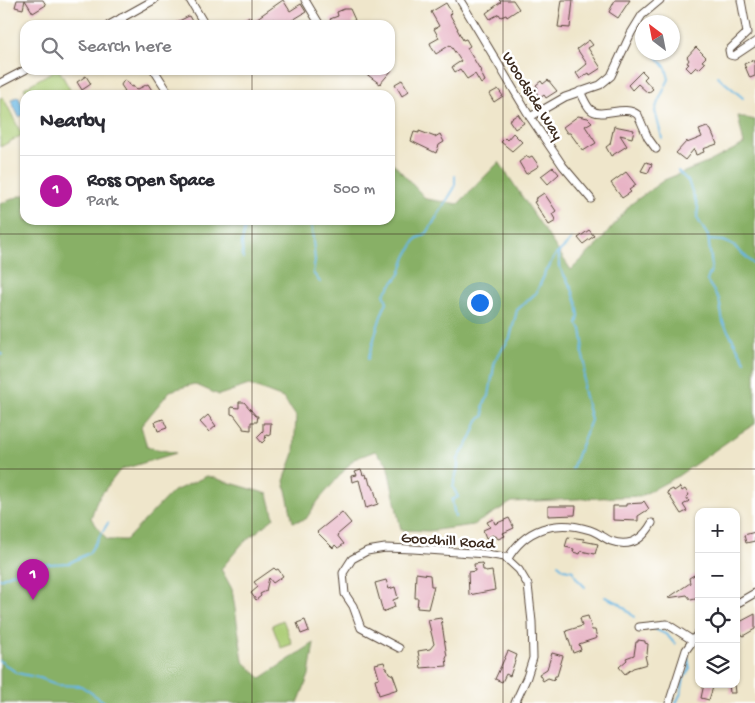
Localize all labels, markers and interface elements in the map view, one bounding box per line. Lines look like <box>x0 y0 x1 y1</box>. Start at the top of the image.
north arrow <box>635 15 680 60</box>
search box <box>20 20 395 75</box>
icon: search <box>38 34 66 62</box>
text: Search here <box>78 36 172 59</box>
street label: Woodside Way <box>496 49 566 145</box>
text: Nearby <box>40 110 105 135</box>
text: Ross Open Space <box>87 170 214 193</box>
text: 1 <box>53 181 59 200</box>
text: 500 m <box>333 181 375 200</box>
text: Park <box>87 193 118 212</box>
your location <box>467 290 493 316</box>
map controls <box>695 508 740 688</box>
button: + <box>695 508 740 553</box>
street label: Goodhill Road <box>400 530 497 555</box>
button: − <box>695 553 740 598</box>
pin: 1 <box>17 559 49 600</box>
button: locate <box>695 598 740 643</box>
button: layers <box>695 643 740 688</box>

